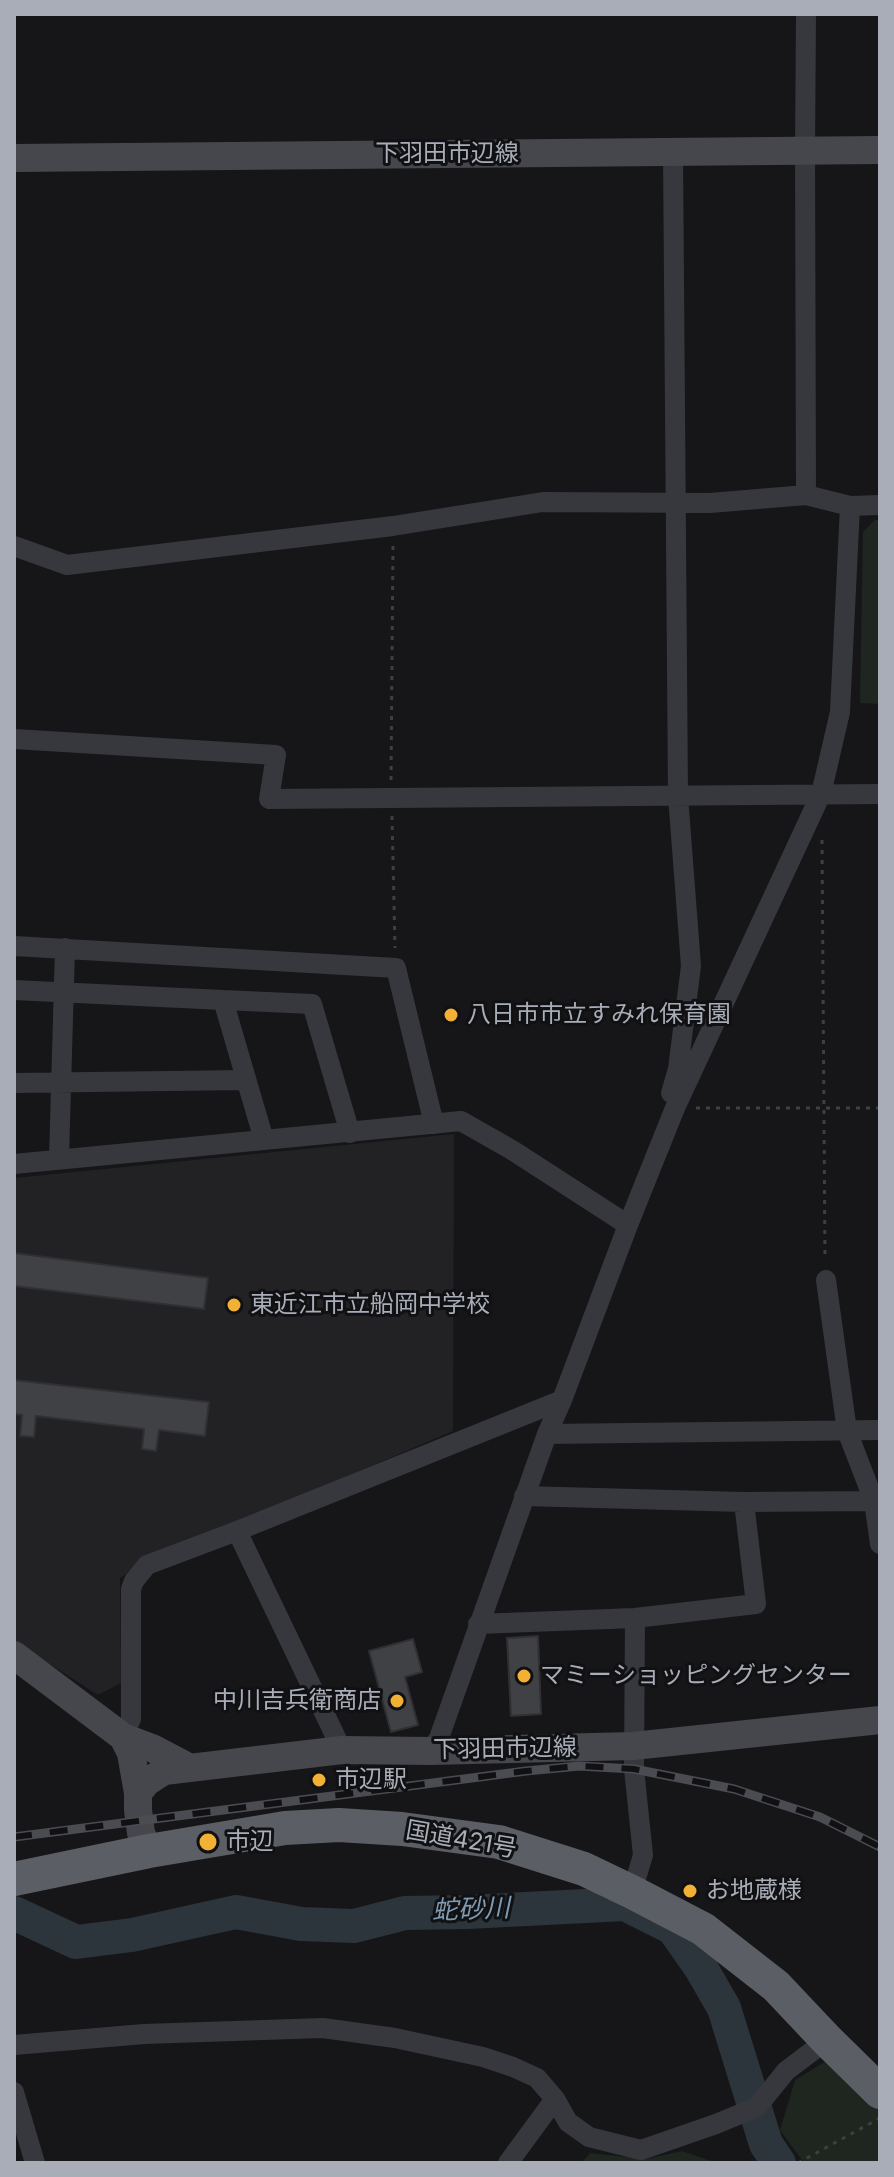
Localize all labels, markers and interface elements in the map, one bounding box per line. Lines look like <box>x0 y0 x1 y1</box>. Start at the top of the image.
street label: 下羽田市辺線 <box>375 140 519 168</box>
place label: 八日市市立すみれ保育園 <box>467 1001 731 1029</box>
marker: 八日市市立すみれ保育園 <box>442 1006 460 1024</box>
place label: 東近江市立船岡中学校 <box>250 1291 490 1319</box>
marker: 東近江市立船岡中学校 <box>225 1296 243 1314</box>
place label: マミーショッピングセンター <box>540 1662 852 1690</box>
marker: マミーショッピングセンター <box>515 1667 533 1685</box>
place label: 中川吉兵衛商店 <box>213 1687 381 1715</box>
marker: 中川吉兵衛商店 <box>388 1692 406 1710</box>
street label: 下羽田市辺線 <box>433 1733 577 1765</box>
place label: 市辺駅 <box>335 1766 407 1794</box>
marker: 市辺駅 <box>310 1771 328 1789</box>
street label: 国道421号 <box>403 1816 519 1864</box>
place label: 市辺 <box>226 1828 274 1856</box>
marker: 市辺 <box>197 1831 219 1853</box>
place label: お地蔵様 <box>706 1877 802 1905</box>
marker: お地蔵様 <box>681 1882 699 1900</box>
water label: 蛇砂川 <box>431 1893 511 1927</box>

